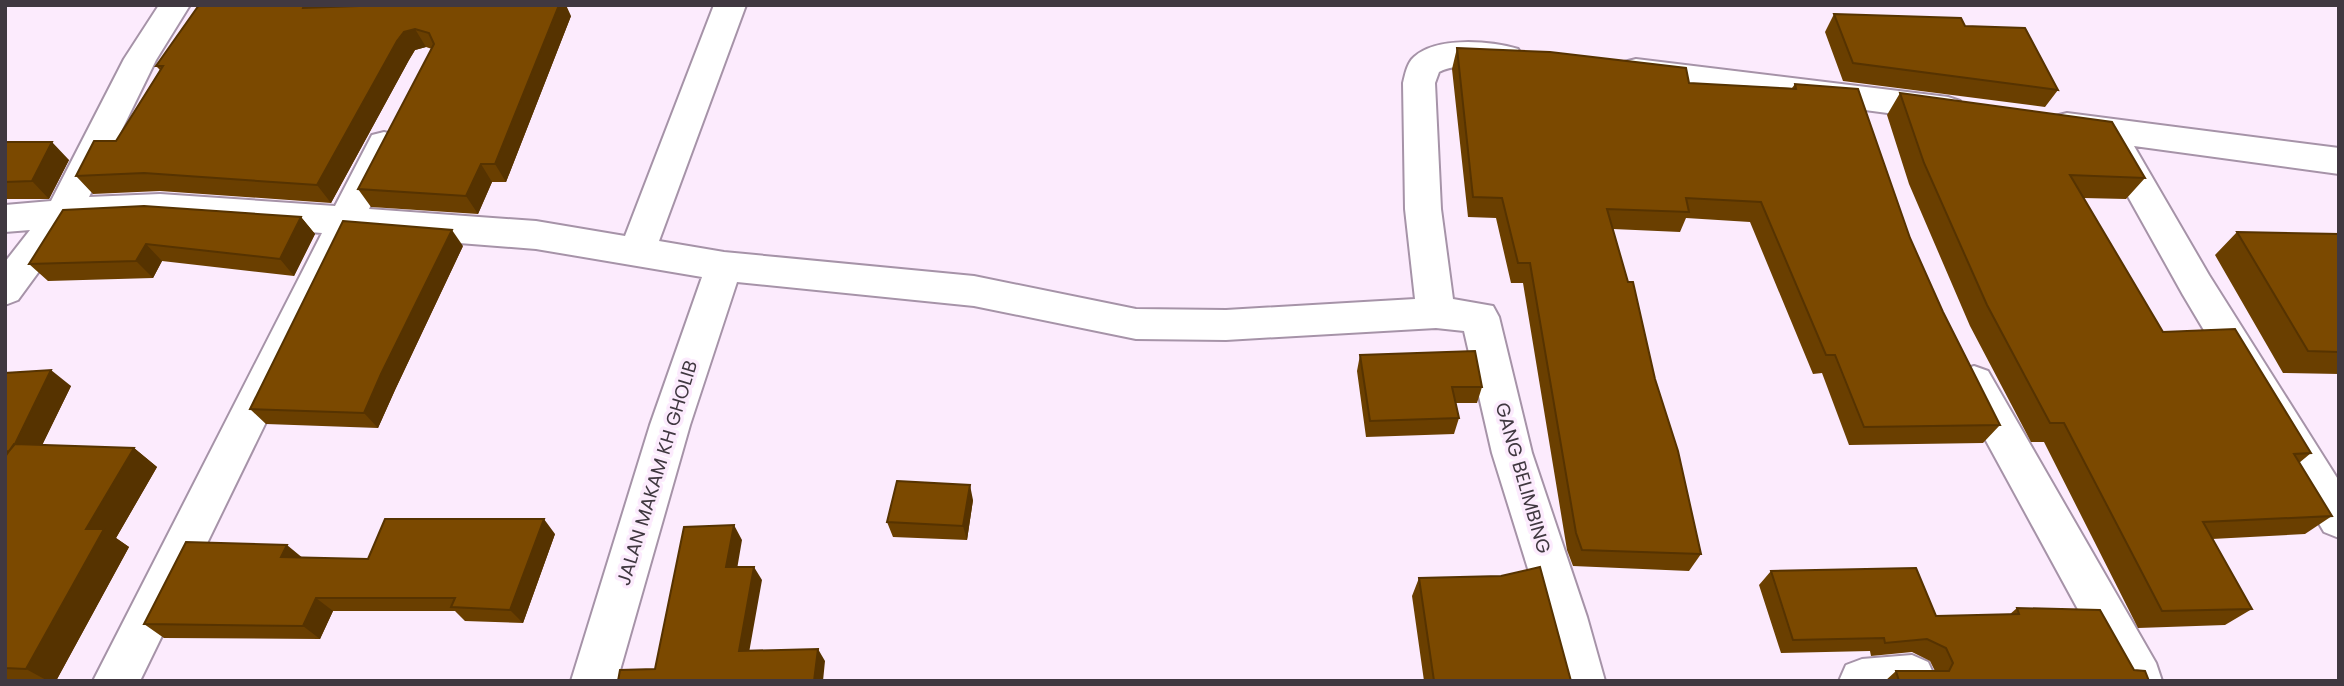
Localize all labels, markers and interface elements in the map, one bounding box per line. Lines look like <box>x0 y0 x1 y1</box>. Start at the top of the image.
street label: JALAN MAKAM KH GHOLIB <box>610 357 704 589</box>
street label: GANG BELIMBING <box>1489 399 1557 557</box>

